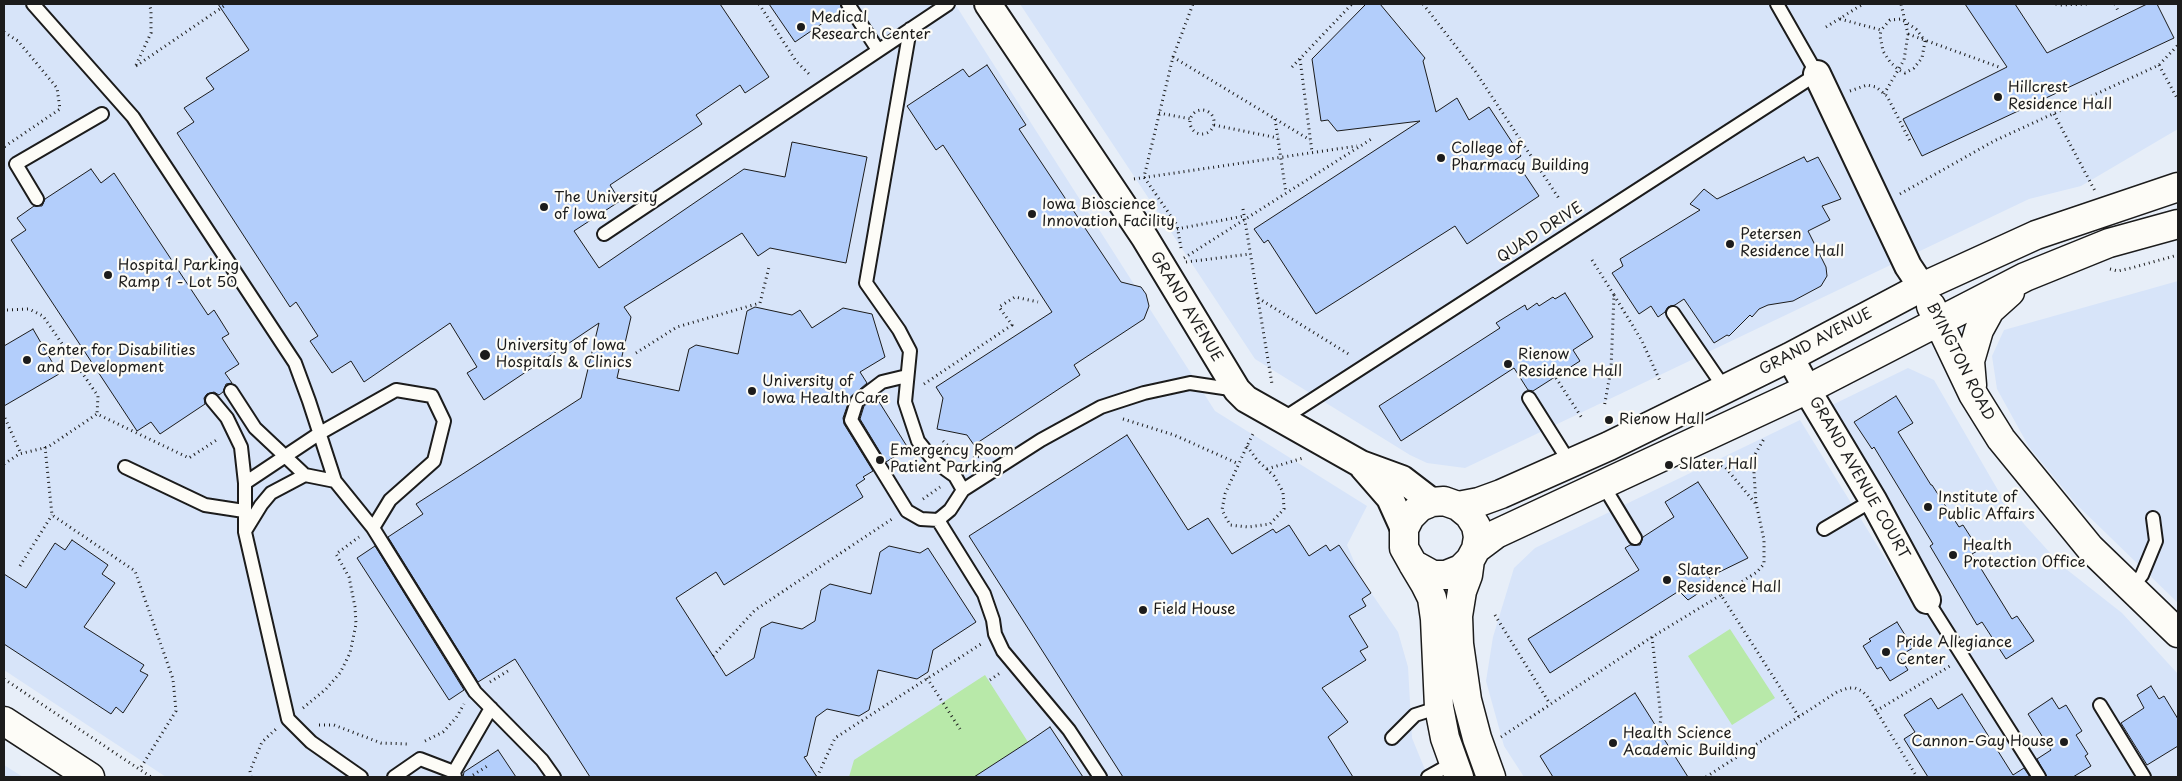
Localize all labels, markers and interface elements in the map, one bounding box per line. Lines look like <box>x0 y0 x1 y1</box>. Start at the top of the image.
place label: Medical Research Center <box>811 9 930 44</box>
marker: Medical Research Center <box>795 21 807 33</box>
place label: Hillcrest Residence Hall <box>2008 79 2112 114</box>
marker: Hillcrest Residence Hall <box>1992 91 2004 103</box>
place label: College of Pharmacy Building <box>1451 140 1589 175</box>
marker: College of Pharmacy Building <box>1435 152 1447 164</box>
place label: The University of Iowa <box>554 189 658 224</box>
place label: Iowa Bioscience Innovation Facility <box>1042 196 1175 231</box>
street label: QUAD DRIVE <box>1494 199 1586 267</box>
marker: The University of Iowa <box>538 201 550 213</box>
marker: Iowa Bioscience Innovation Facility <box>1026 208 1038 220</box>
place label: Petersen Residence Hall <box>1740 226 1844 261</box>
marker: Petersen Residence Hall <box>1724 238 1736 250</box>
street label: GRAND AVENUE <box>1146 249 1226 365</box>
place label: Hospital Parking Ramp 1 - Lot 50 <box>118 257 239 292</box>
marker: Hospital Parking Ramp 1 - Lot 50 <box>102 269 114 281</box>
street label: BYINGTON ROAD <box>1922 300 1998 424</box>
street label: GRAND AVENUE <box>1757 305 1875 379</box>
place label: University of Iowa Hospitals & Clinics <box>496 337 632 372</box>
place label: Center for Disabilities and Development <box>37 342 195 377</box>
place label: Rienow Residence Hall <box>1518 346 1622 381</box>
marker: University of Iowa Hospitals & Clinics <box>478 348 492 362</box>
marker: Center for Disabilities and Development <box>21 354 33 366</box>
marker: Rienow Residence Hall <box>1502 358 1514 370</box>
place label: University of Iowa Health Care <box>762 373 889 408</box>
marker: University of Iowa Health Care <box>746 385 758 397</box>
street label: GRAND AVENUE COURT <box>1805 394 1913 562</box>
place label: Rienow Hall <box>1619 411 1704 429</box>
marker: Rienow Hall <box>1603 414 1615 426</box>
place label: Emergency Room Patient Parking <box>890 442 1014 477</box>
marker: Emergency Room Patient Parking <box>874 454 886 466</box>
place label: Slater Hall <box>1679 456 1757 474</box>
marker: Slater Hall <box>1663 459 1675 471</box>
place label: Institute of Public Affairs <box>1938 489 2035 524</box>
marker: Institute of Public Affairs <box>1922 501 1934 513</box>
place label: Health Protection Office <box>1963 537 2085 572</box>
marker: Health Protection Office <box>1947 549 1959 561</box>
place label: Slater Residence Hall <box>1677 562 1781 597</box>
marker: Slater Residence Hall <box>1661 574 1673 586</box>
place label: Field House <box>1153 601 1235 619</box>
marker: Field House <box>1137 604 1149 616</box>
place label: Pride Allegiance Center <box>1896 634 2012 669</box>
marker: Pride Allegiance Center <box>1880 646 1892 658</box>
place label: Health Science Academic Building <box>1623 725 1756 760</box>
place label: Cannon-Gay House <box>1911 733 2054 751</box>
marker: Cannon-Gay House <box>2058 736 2070 748</box>
marker: Health Science Academic Building <box>1607 737 1619 749</box>

